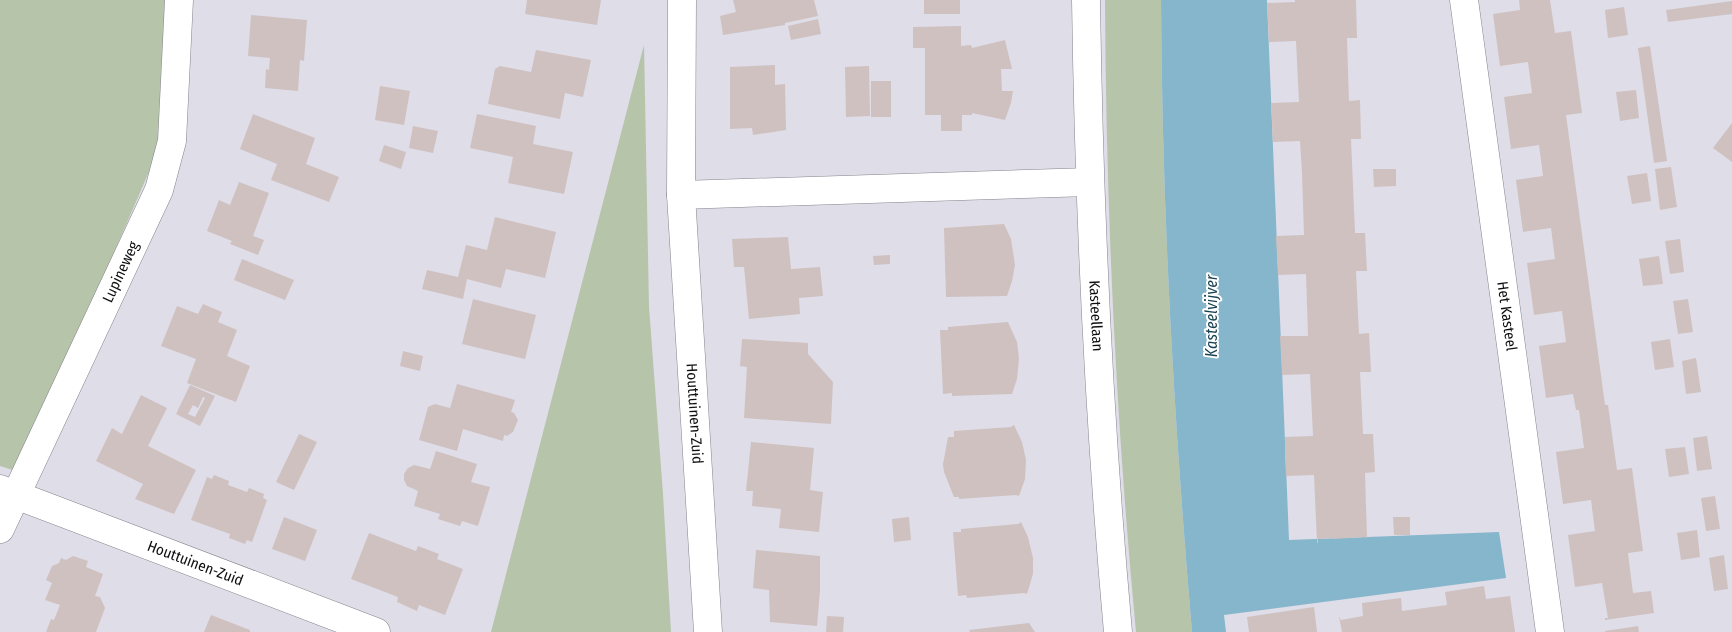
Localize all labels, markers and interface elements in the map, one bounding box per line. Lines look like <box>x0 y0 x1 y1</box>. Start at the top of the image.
street label: Lupineweg <box>99 238 143 305</box>
water label: Kasteelvijver <box>1202 274 1221 357</box>
street label: Kasteellaan <box>1085 280 1107 352</box>
street label: Het Kasteel <box>1493 280 1521 352</box>
street label: Houttuinen-Zuid <box>682 363 707 465</box>
street label: Houttuinen-Zuid <box>145 537 246 590</box>

